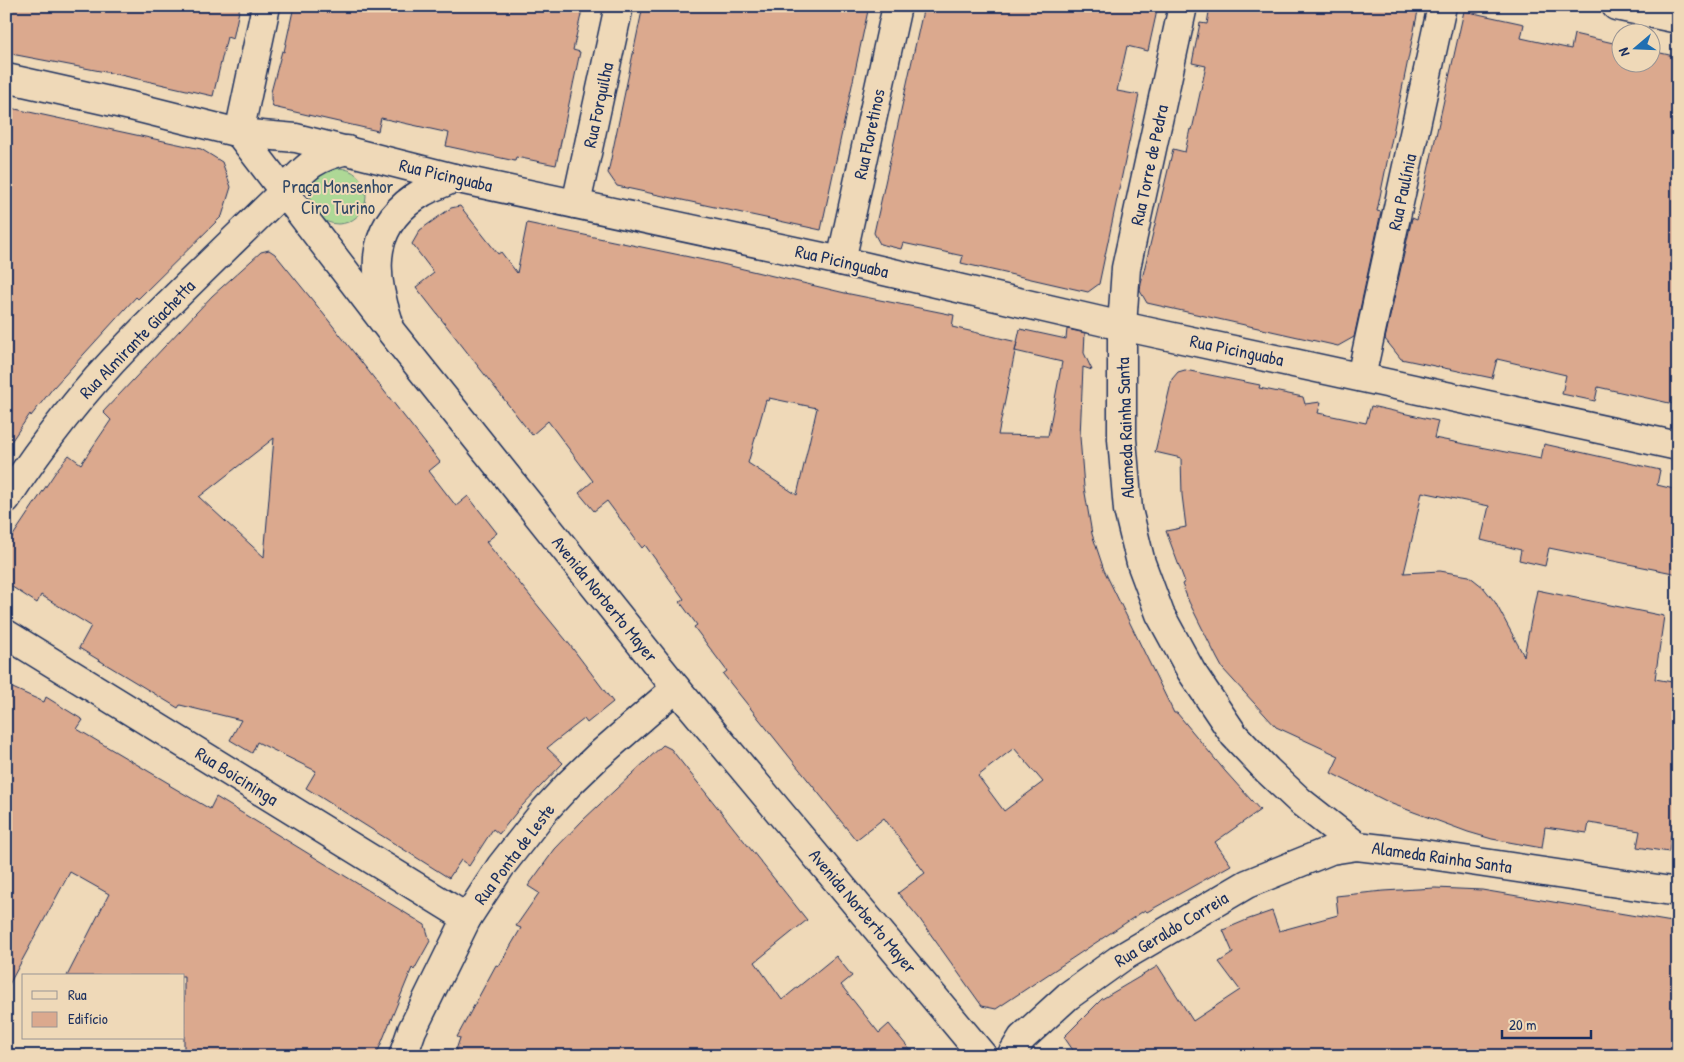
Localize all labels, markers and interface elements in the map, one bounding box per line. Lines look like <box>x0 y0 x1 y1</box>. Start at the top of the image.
north arrow <box>1612 22 1662 72</box>
text: N <box>1613 45 1633 59</box>
street label: Rua Forquilha <box>577 60 619 150</box>
street label: Rua Floretinos <box>847 86 891 182</box>
street label: Rua Torre de Pedra <box>1124 102 1174 228</box>
street label: Rua Paulínia <box>1382 151 1422 233</box>
street label: Rua Picinguaba <box>397 152 495 198</box>
park label: Praça Monsenhor Ciro Turino <box>283 174 394 220</box>
street label: Rua Picinguaba <box>793 238 891 284</box>
street label: Rua Almirante Giachetta <box>74 274 200 404</box>
street label: Rua Picinguaba <box>1188 328 1286 372</box>
street label: Alameda Rainha Santa <box>1110 357 1140 499</box>
street label: Avenida Norberto Mayer <box>546 531 664 667</box>
street label: Rua Boicininga <box>191 741 283 811</box>
street label: Rua Ponta de Leste <box>468 798 560 910</box>
street label: Alameda Rainha Santa <box>1370 835 1514 879</box>
street label: Avenida Norberto Mayer <box>803 843 923 979</box>
street label: Rua Geraldo Correia <box>1109 885 1233 973</box>
legend <box>22 974 185 1040</box>
text: Rua <box>68 984 87 1005</box>
scale bar <box>1502 1007 1590 1039</box>
text: Edifício <box>68 1008 108 1029</box>
text: 20 m <box>1509 1014 1536 1035</box>

